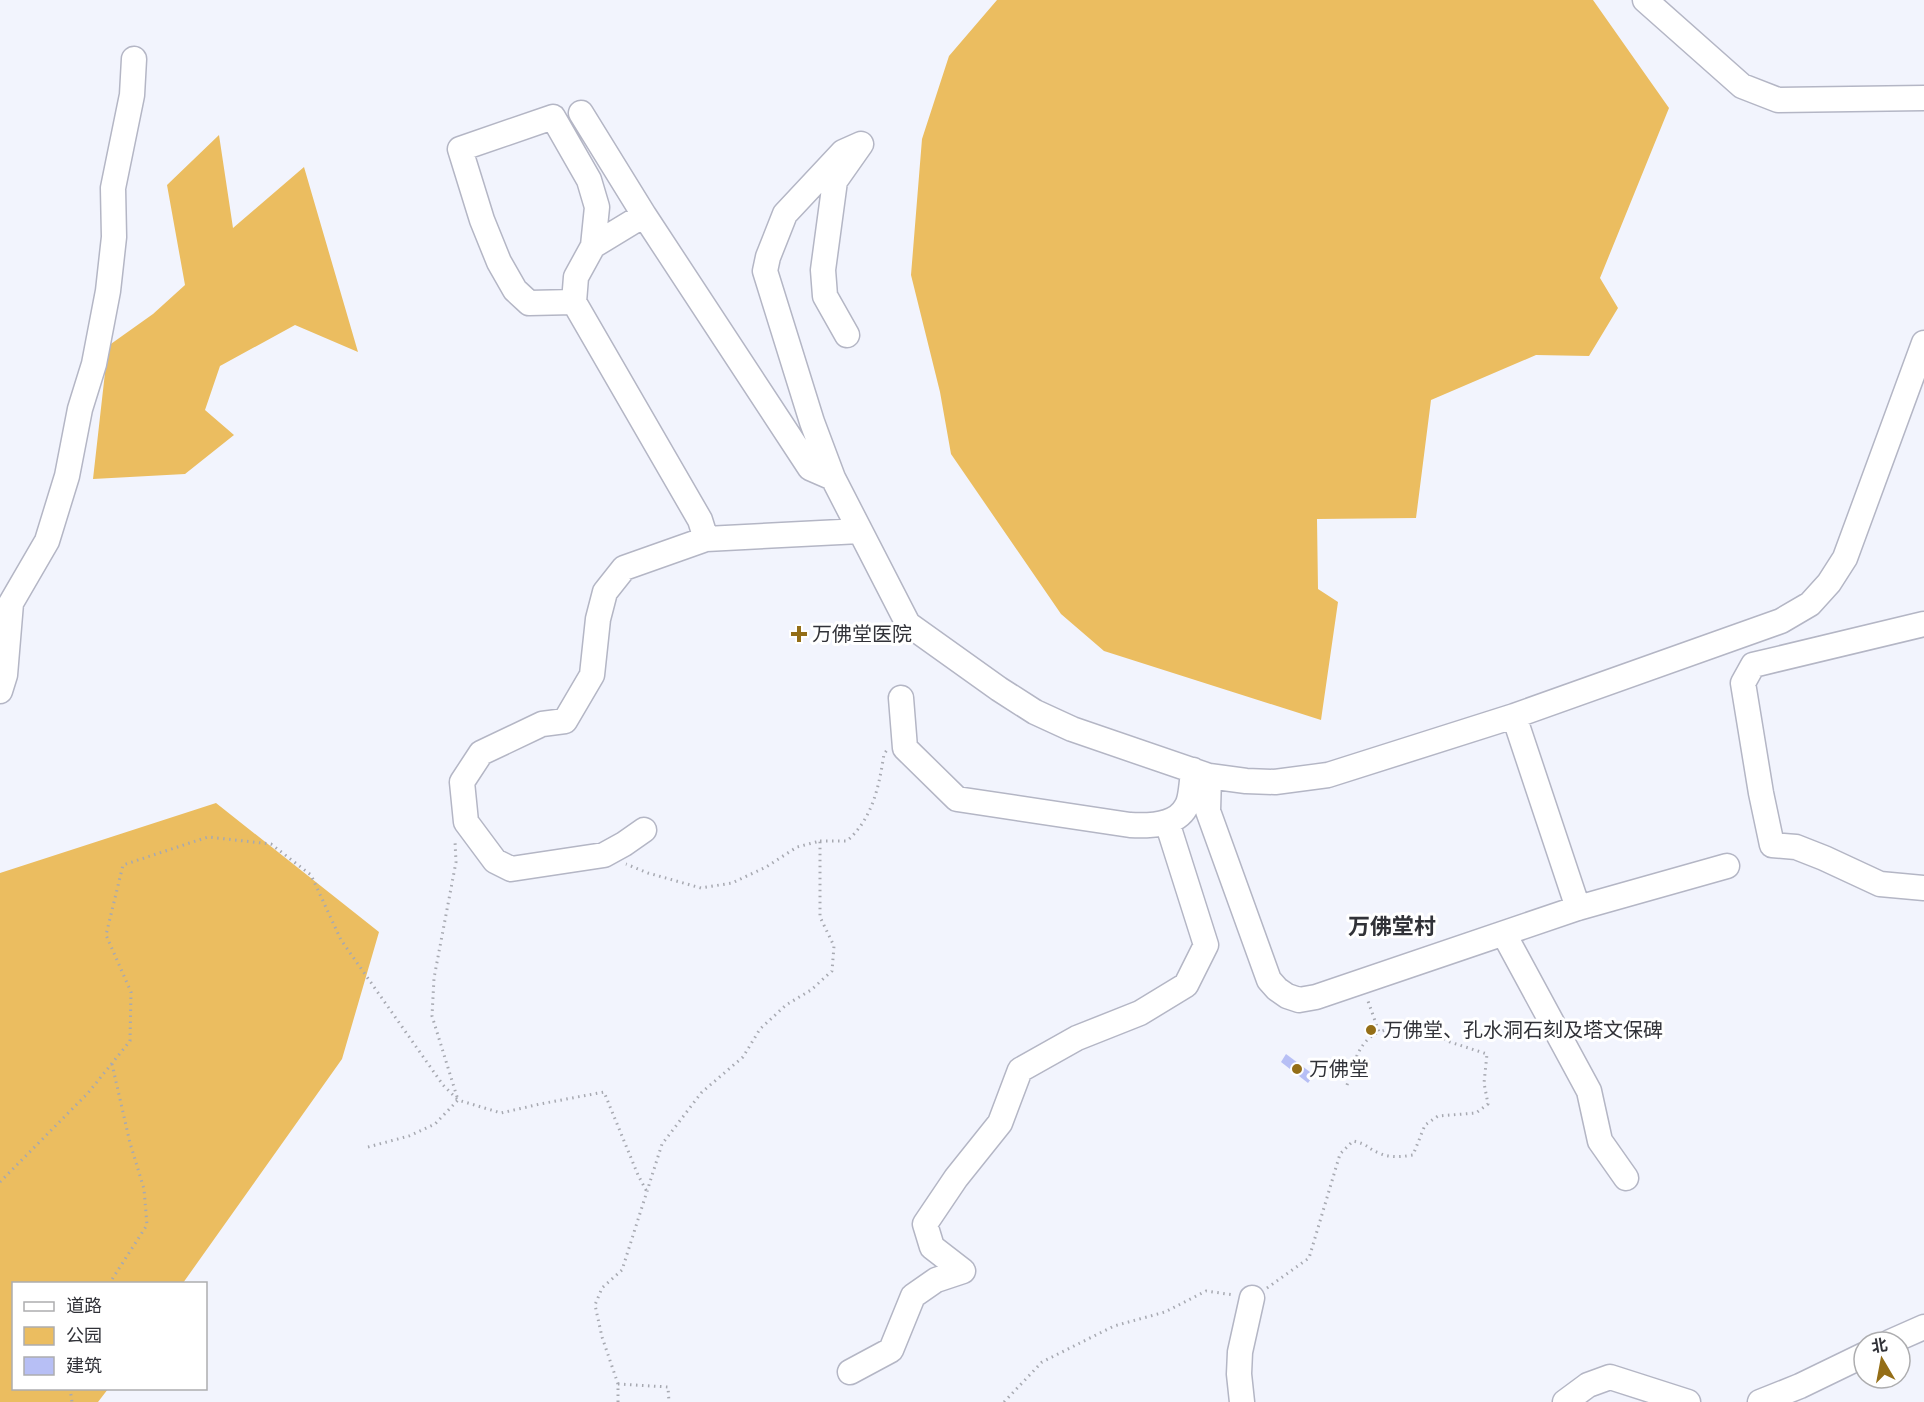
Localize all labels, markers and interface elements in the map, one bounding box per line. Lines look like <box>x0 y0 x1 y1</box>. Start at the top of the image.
place label: 万佛堂医院 <box>812 620 912 647</box>
marker: 万佛堂医院 <box>790 625 808 643</box>
district label: 万佛堂村 <box>1348 910 1436 940</box>
place label: 万佛堂、孔水洞石刻及塔文保碑 <box>1383 1016 1663 1043</box>
marker: 万佛堂、孔水洞石刻及塔文保碑 <box>1364 1023 1378 1037</box>
place label: 万佛堂 <box>1309 1055 1369 1082</box>
marker: 万佛堂 <box>1290 1062 1304 1076</box>
legend <box>12 1282 207 1390</box>
text: 道路 <box>66 1293 102 1317</box>
text: 公园 <box>66 1323 102 1347</box>
north arrow <box>1852 1330 1912 1390</box>
text: 北 <box>1870 1333 1889 1357</box>
text: 建筑 <box>66 1353 102 1377</box>

